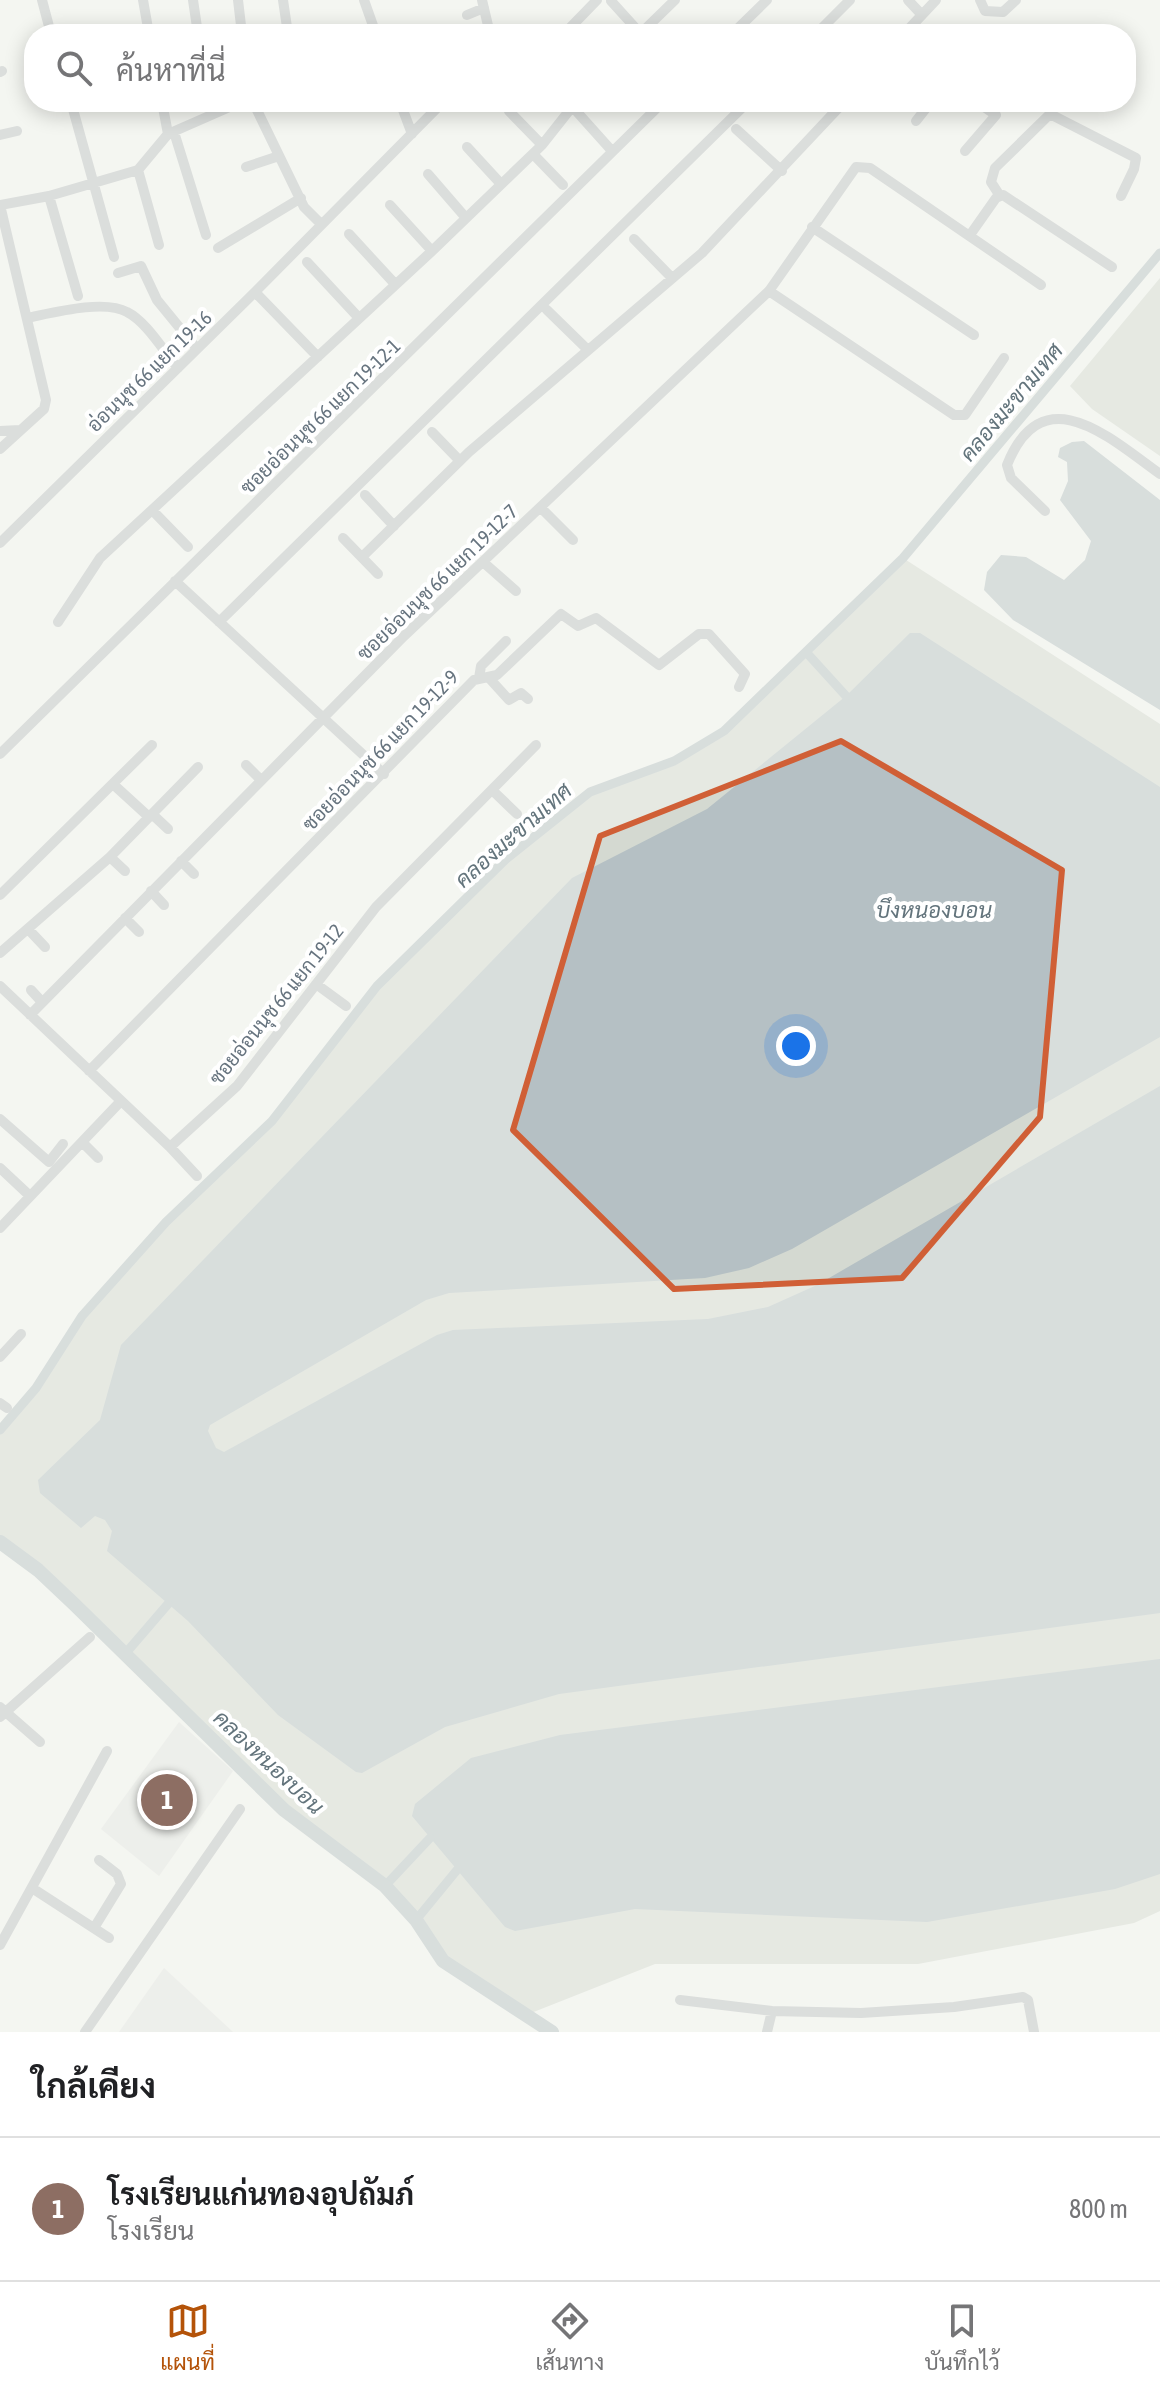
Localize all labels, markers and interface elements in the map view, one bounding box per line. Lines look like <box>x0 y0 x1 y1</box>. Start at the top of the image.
search box <box>24 24 1136 112</box>
icon: search <box>52 46 96 90</box>
text: ค้นหาที่นี่ <box>116 53 226 87</box>
street label: อ่อนนุช 66 แยก 19-16 <box>82 306 218 438</box>
street label: ซอยอ่อนนุช 66 แยก 19-12-1 <box>235 334 407 500</box>
water label: คลองมะขามเทศ <box>954 337 1068 466</box>
street label: ซอยอ่อนนุช 66 แยก 19-12-7 <box>352 499 524 667</box>
street label: ซอยอ่อนนุช 66 แยก 19-12-9 <box>297 665 465 837</box>
water label: คลองมะขามเทศ <box>449 777 577 893</box>
water label: บึงหนองบอน <box>876 897 992 923</box>
street label: ซอยอ่อนนุช 66 แยก 19-12 <box>204 919 350 1091</box>
your location <box>776 1026 816 1066</box>
water label: คลองหนองบอน <box>209 1704 329 1820</box>
pin: 1 <box>141 1770 193 1830</box>
text: ใกล้เคียง <box>32 2066 156 2105</box>
text: โรงเรียนแก่นทองอุปถัมภ์ <box>108 2177 414 2211</box>
text: 1 <box>52 2194 64 2224</box>
text: 800 m <box>1069 2194 1128 2224</box>
text: โรงเรียน <box>108 2216 194 2246</box>
tab: แผนที่ <box>160 2299 215 2375</box>
tab: เส้นทาง <box>535 2299 604 2375</box>
tab: บันทึกไว้ <box>925 2299 1000 2375</box>

